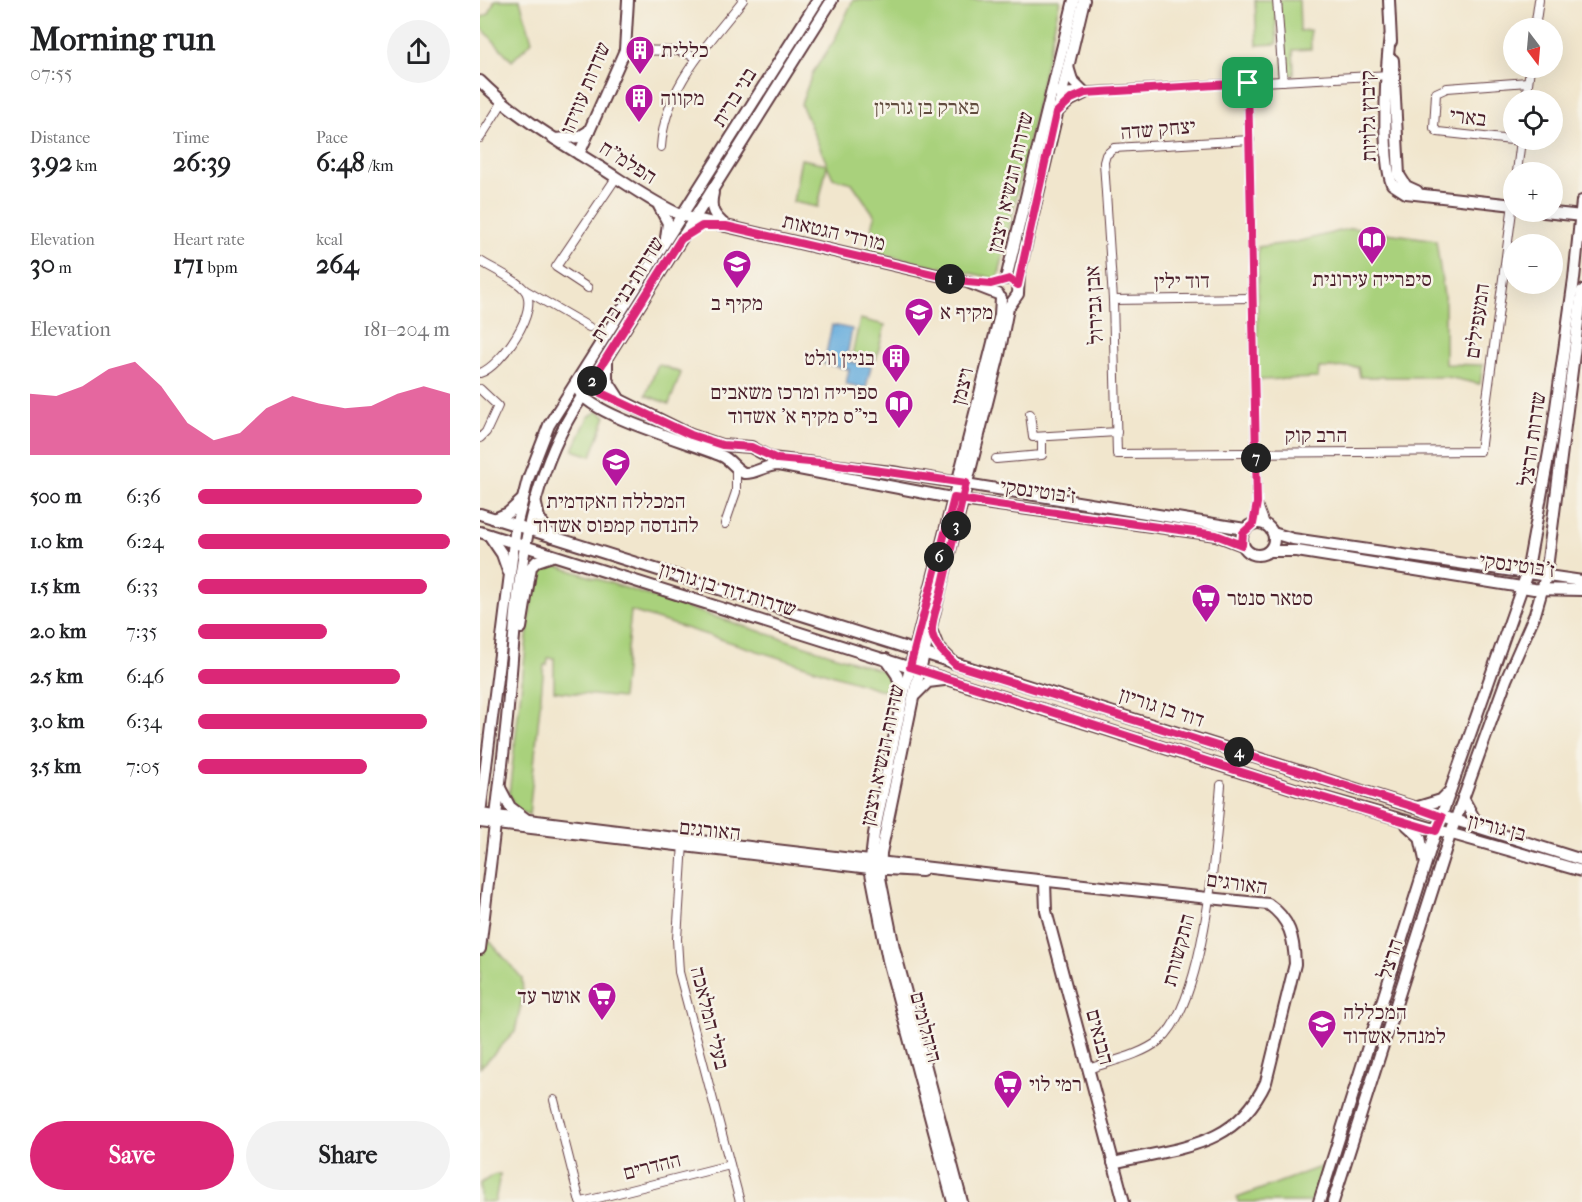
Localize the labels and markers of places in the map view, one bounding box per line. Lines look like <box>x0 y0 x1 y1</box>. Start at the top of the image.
building icon: כללית <box>624 34 656 76</box>
place label: כללית <box>661 38 709 62</box>
pin <box>1222 57 1273 108</box>
building icon: מקווה <box>623 82 655 124</box>
place label: מקווה <box>660 86 704 110</box>
library icon: סיפרייה עירונית <box>1356 224 1388 266</box>
school or university icon: מקיף ב <box>721 248 753 290</box>
pin: 1 <box>935 264 965 294</box>
place label: סיפרייה עירונית <box>1312 267 1432 291</box>
place label: מקיף ב <box>711 291 763 315</box>
school or university icon: מקיף א <box>903 296 935 338</box>
place label: מקיף א <box>940 300 993 324</box>
building icon: בניין וולט <box>880 342 912 384</box>
place label: בניין וולט <box>804 346 875 370</box>
pin: 2 <box>577 366 607 396</box>
place label: ספרייה ומרכז משאבים בי"ס מקיף א' אשדוד <box>710 380 878 428</box>
library icon: ספרייה ומרכז משאבים בי"ס מקיף א' אשדוד <box>883 388 915 430</box>
pin: 7 <box>1241 443 1271 473</box>
school or university icon: המכללה האקדמית להנדסה קמפוס אשדוד <box>600 446 632 488</box>
place label: המכללה האקדמית להנדסה קמפוס אשדוד <box>533 489 699 537</box>
pin: 3 <box>941 511 971 541</box>
pin: 6 <box>924 542 954 572</box>
supermarket icon: סטאר סנטר <box>1190 582 1222 624</box>
place label: סטאר סנטר <box>1227 586 1313 610</box>
pin: 4 <box>1224 737 1254 767</box>
supermarket icon: אושר עד <box>586 980 618 1022</box>
place label: אושר עד <box>517 984 581 1008</box>
place label: המכללה למנהל אשדוד <box>1343 1000 1446 1048</box>
school or university icon: המכללה למנהל אשדוד <box>1306 1008 1338 1050</box>
supermarket icon: רמי לוי <box>992 1068 1024 1110</box>
place label: רמי לוי <box>1029 1072 1082 1096</box>

